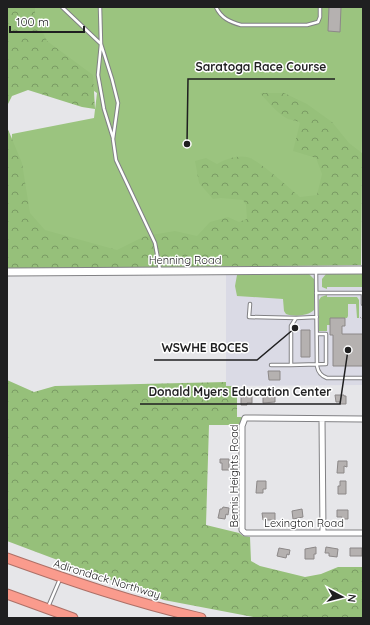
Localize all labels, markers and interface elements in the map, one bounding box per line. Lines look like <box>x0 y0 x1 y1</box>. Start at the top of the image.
scale bar <box>10 8 84 34</box>
text: 100 m <box>16 14 49 29</box>
callout: Saratoga Race Course <box>188 55 335 79</box>
text: Saratoga Race Course <box>196 59 326 74</box>
street label: Henning Road <box>149 253 221 267</box>
callout: WSWHE BOCES <box>154 336 257 360</box>
text: WSWHE BOCES <box>161 340 249 355</box>
callout: Donald Myers Education Center <box>140 380 340 404</box>
text: Donald Myers Education Center <box>148 384 332 399</box>
street label: Bemis Heights Road <box>227 425 241 527</box>
street label: Lexington Road <box>264 516 344 530</box>
street label: Adirondack Northway <box>52 556 162 602</box>
north arrow <box>322 577 362 617</box>
text: N <box>344 593 359 603</box>

